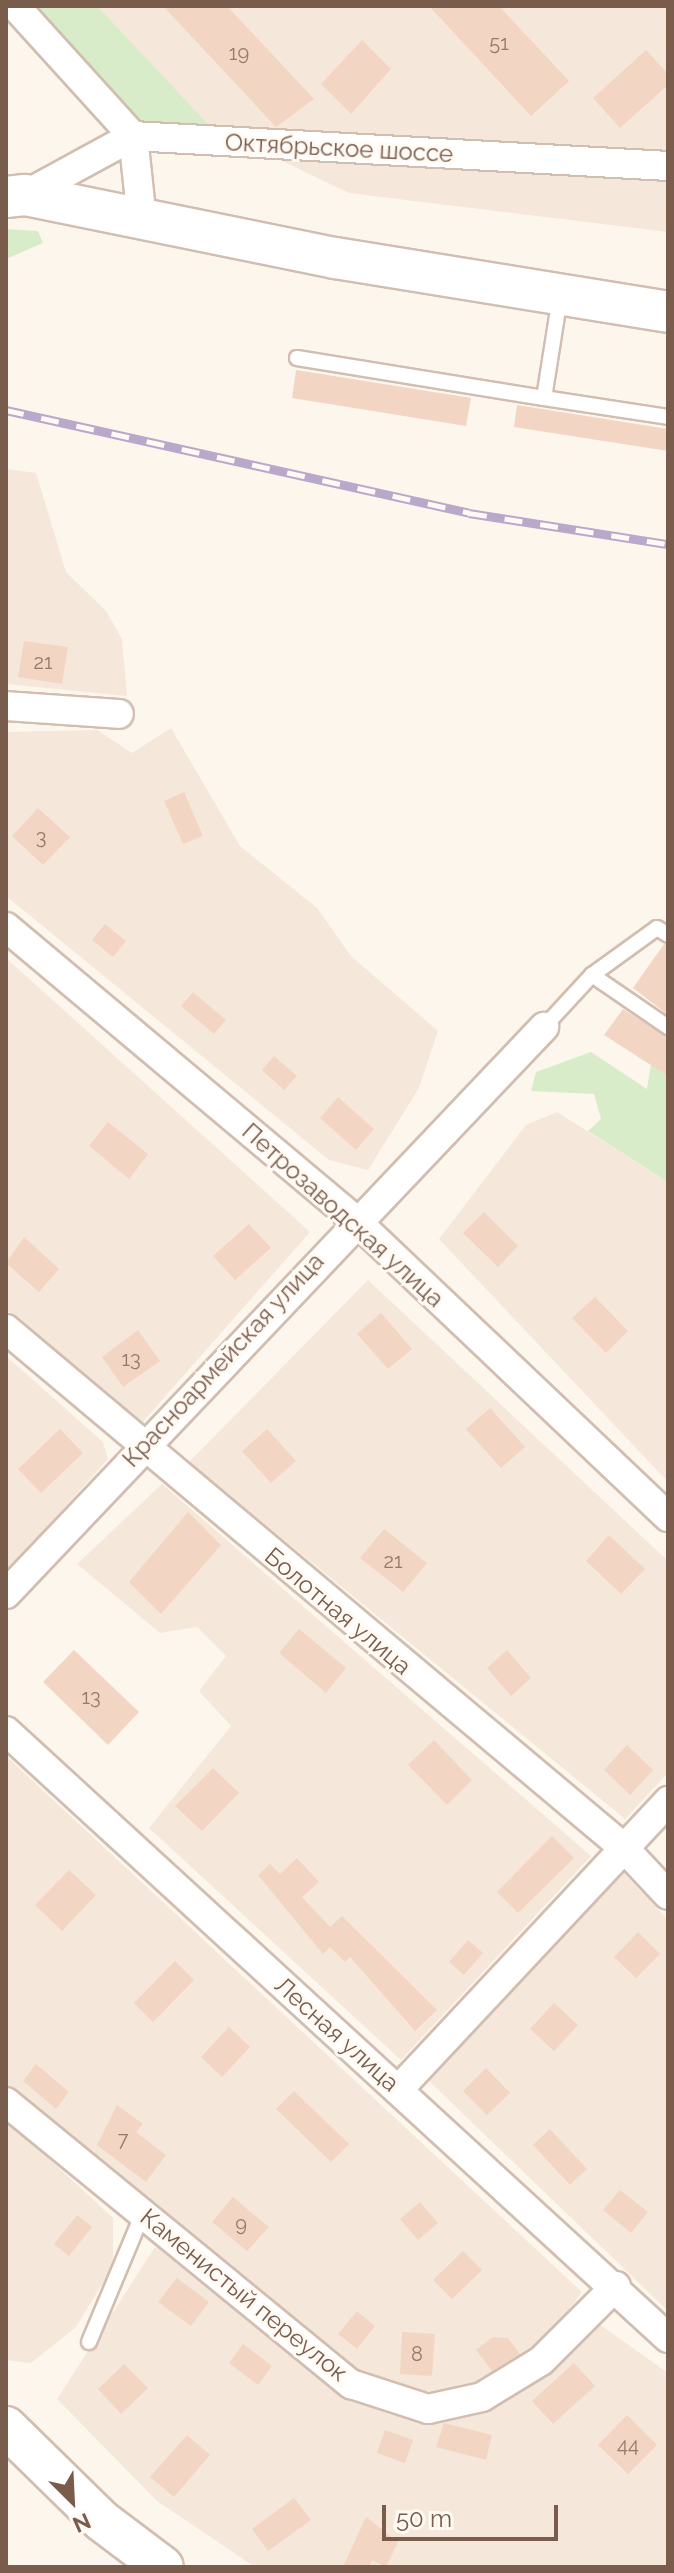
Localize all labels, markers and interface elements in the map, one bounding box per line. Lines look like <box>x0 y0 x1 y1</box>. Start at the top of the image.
house number: 51 <box>489 31 509 55</box>
house number: 19 <box>229 41 249 65</box>
street label: Октябрьское шоссе <box>224 128 454 168</box>
house number: 21 <box>34 650 52 674</box>
house number: 3 <box>36 825 46 849</box>
street label: Петрозаводская улица <box>236 1117 450 1313</box>
street label: Красноармейская улица <box>116 1247 330 1473</box>
house number: 13 <box>121 1347 141 1371</box>
street label: Болотная улица <box>259 1541 417 1681</box>
house number: 21 <box>384 1549 402 1573</box>
house number: 13 <box>81 1685 101 1709</box>
street label: Лесная улица <box>269 1970 405 2098</box>
house number: 7 <box>118 2127 128 2151</box>
street label: Каменистый переулок <box>135 2202 353 2388</box>
house number: 9 <box>235 2212 247 2236</box>
house number: 8 <box>411 2342 423 2366</box>
house number: 44 <box>617 2433 639 2457</box>
north arrow <box>32 2461 112 2541</box>
scale bar <box>386 2489 562 2539</box>
text: 50 m <box>396 2504 452 2533</box>
text: N <box>69 2508 95 2538</box>

